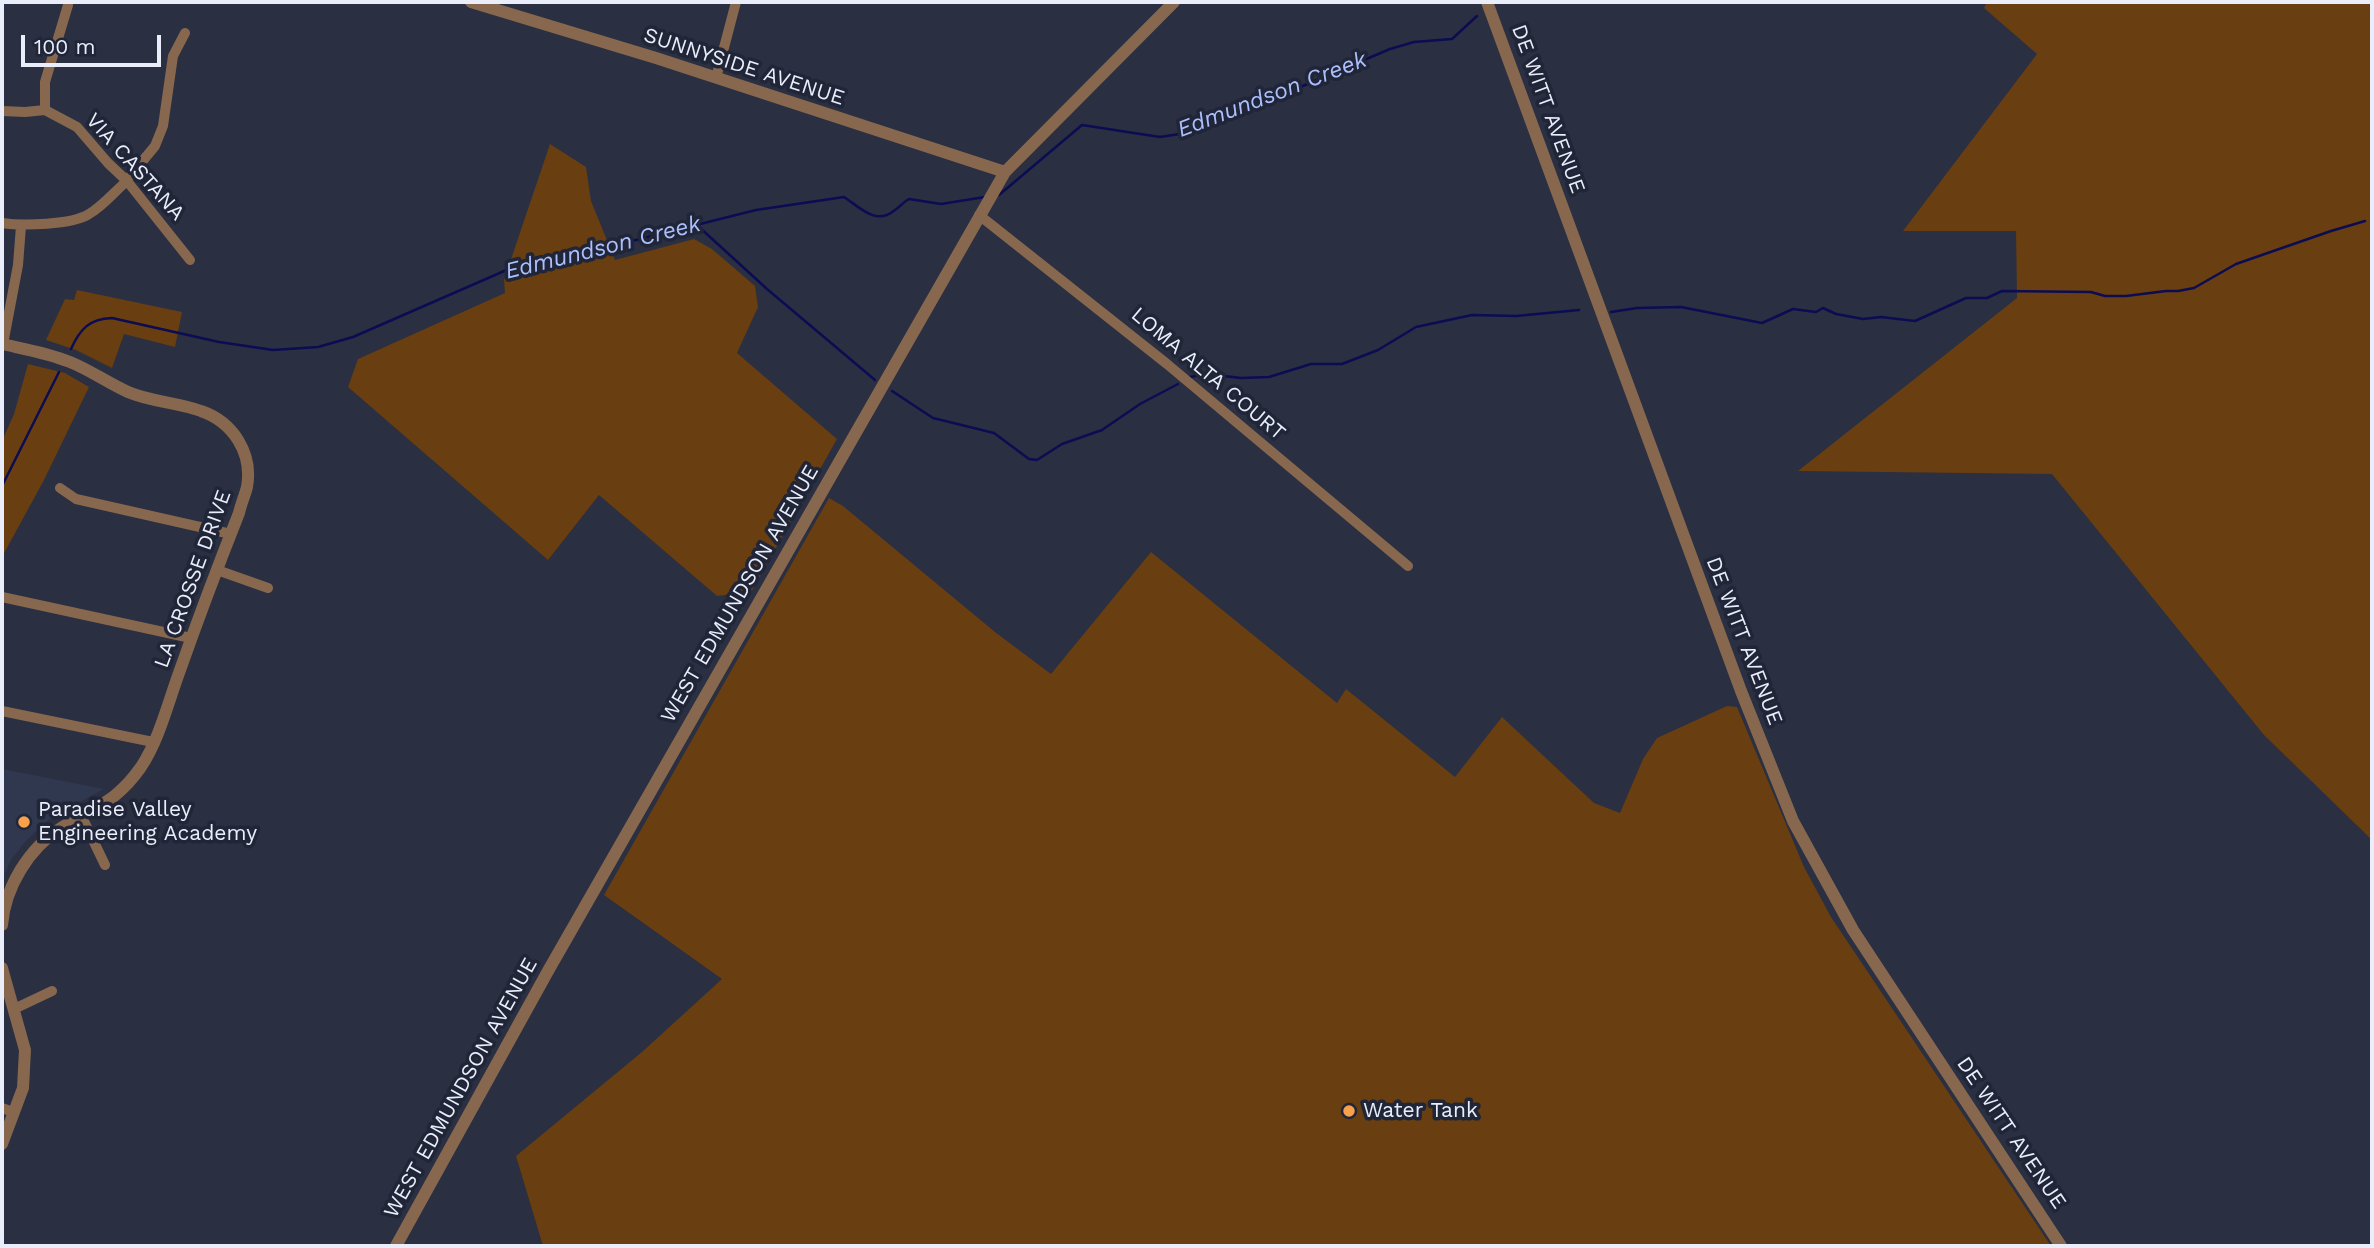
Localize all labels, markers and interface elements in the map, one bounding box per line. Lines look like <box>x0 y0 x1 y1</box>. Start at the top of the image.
scale bar <box>24 21 164 65</box>
street label: DE WITT AVENUE <box>1506 21 1590 197</box>
street label: SUNNYSIDE AVENUE <box>641 23 847 111</box>
text: 100 m <box>34 34 96 59</box>
water label: Edmundson Creek <box>1173 46 1371 144</box>
street label: VIA CASTANA <box>80 108 190 226</box>
water label: Edmundson Creek <box>502 210 704 286</box>
street label: LOMA ALTA COURT <box>1126 302 1290 446</box>
street label: WEST EDMUNDSON AVENUE <box>656 461 824 727</box>
street label: LA CROSSE DRIVE <box>149 487 237 671</box>
street label: DE WITT AVENUE <box>1700 553 1788 729</box>
place label: Paradise Valley Engineering Academy <box>38 797 257 847</box>
marker: Paradise Valley Engineering Academy <box>16 814 32 830</box>
street label: WEST EDMUNDSON AVENUE <box>379 954 543 1222</box>
street label: DE WITT AVENUE <box>1951 1052 2071 1214</box>
place label: Water Tank <box>1363 1098 1478 1124</box>
marker: Water Tank <box>1341 1103 1357 1119</box>

